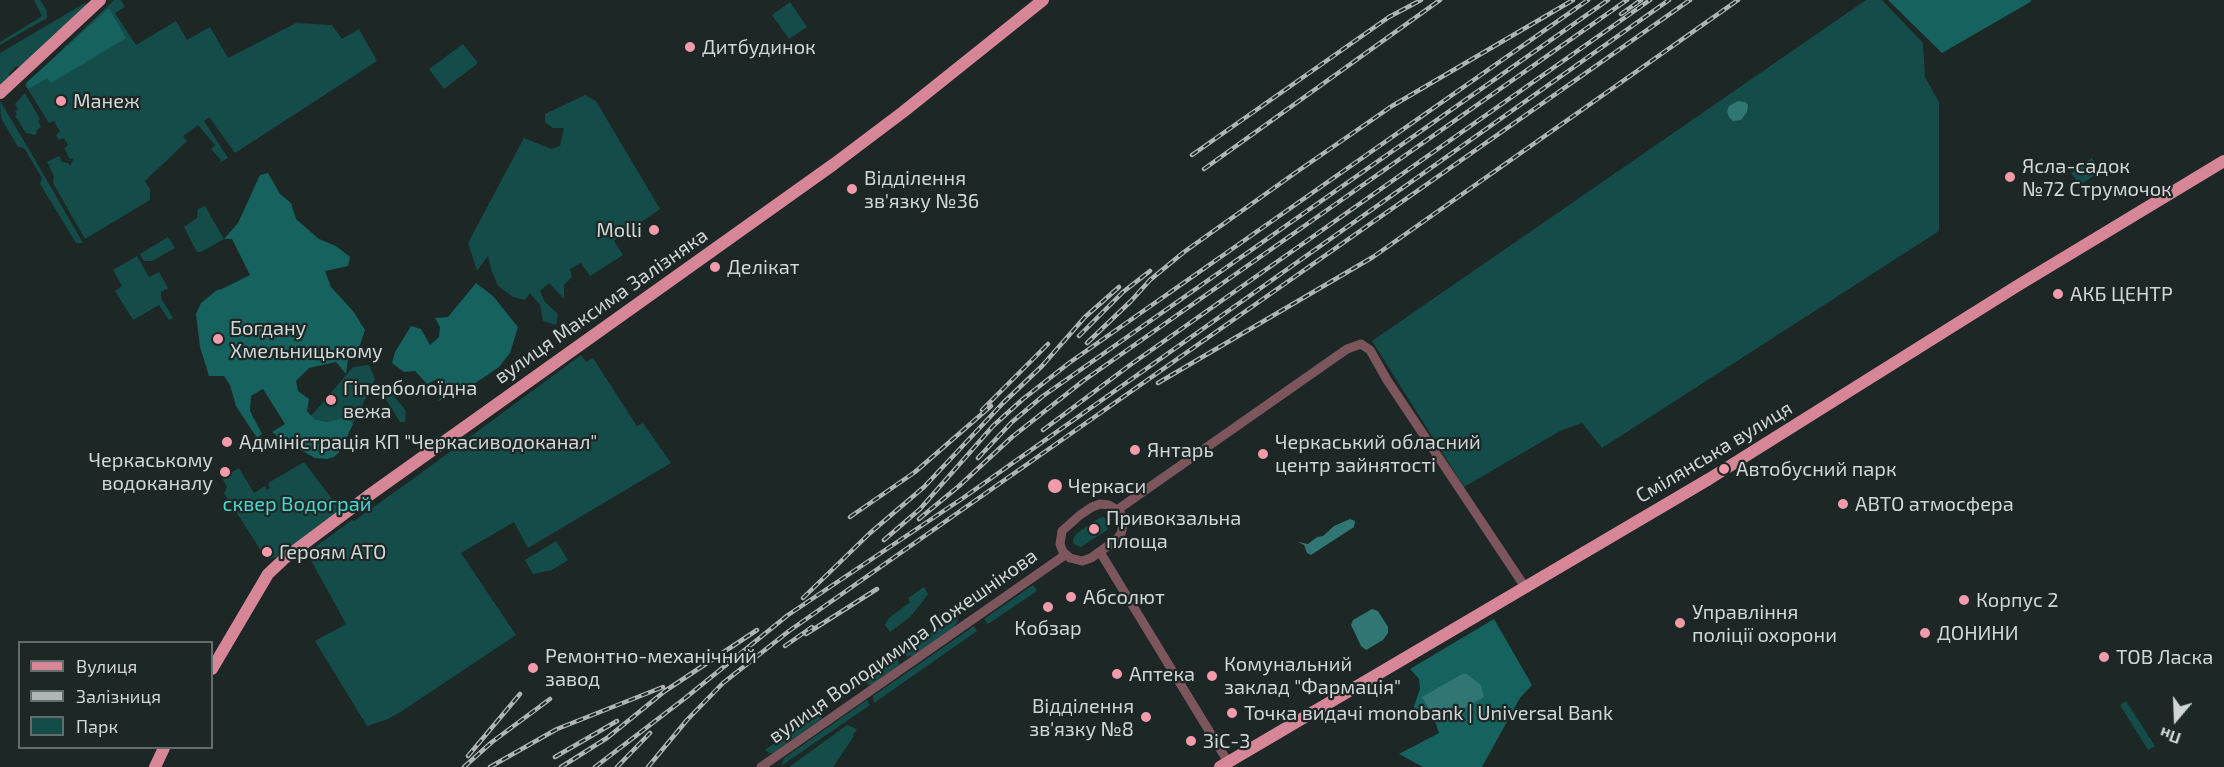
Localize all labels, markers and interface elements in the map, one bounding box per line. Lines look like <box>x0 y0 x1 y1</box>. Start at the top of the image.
place label: Дитбудинок <box>702 35 816 59</box>
marker: Дитбудинок <box>683 40 697 54</box>
place label: Манеж <box>73 89 140 113</box>
marker: Манеж <box>54 94 68 108</box>
place label: Ясла-садок №72 Струмочок <box>2022 154 2172 201</box>
place label: Відділення зв'язку №36 <box>864 166 979 213</box>
marker: Ясла-садок №72 Струмочок <box>2003 170 2017 184</box>
marker: Відділення зв'язку №36 <box>845 182 859 196</box>
place label: Molli <box>596 218 642 242</box>
street label: вулиця Максима Залізняка <box>490 223 712 389</box>
marker: Molli <box>647 223 661 237</box>
place label: Делікат <box>727 255 799 279</box>
marker: Делікат <box>708 260 722 274</box>
place label: АКБ ЦЕНТР <box>2070 282 2173 306</box>
marker: АКБ ЦЕНТР <box>2051 287 2065 301</box>
place label: Богдану Хмельницькому <box>230 316 383 363</box>
marker: Богдану Хмельницькому <box>211 332 225 346</box>
place label: Гіперболоїдна вежа <box>343 376 477 423</box>
marker: Гіперболоїдна вежа <box>324 393 338 407</box>
street label: Смілянська вулиця <box>1631 396 1797 508</box>
place label: Адміністрація КП "Черкасиводоканал" <box>239 430 597 454</box>
place label: Черкаський обласний центр зайнятості <box>1275 430 1481 477</box>
marker: Адміністрація КП "Черкасиводоканал" <box>220 435 234 449</box>
place label: Янтарь <box>1147 438 1214 462</box>
marker: Янтарь <box>1128 443 1142 457</box>
marker: Черкаський обласний центр зайнятості <box>1256 447 1270 461</box>
place label: Черкаському водоканалу <box>88 448 213 495</box>
place label: Автобусний парк <box>1736 457 1897 481</box>
marker: Автобусний парк <box>1717 462 1731 476</box>
marker: Черкаському водоканалу <box>218 465 232 479</box>
place label: Черкаси <box>1068 474 1146 498</box>
marker: Черкаси <box>1046 477 1064 495</box>
park label: сквер Водограй <box>223 492 371 516</box>
place label: АВТО атмосфера <box>1855 492 2014 516</box>
marker: АВТО атмосфера <box>1836 497 1850 511</box>
place label: Привокзальна площа <box>1106 506 1241 553</box>
marker: Привокзальна площа <box>1087 522 1101 536</box>
place label: Героям АТО <box>279 540 386 564</box>
street label: вулиця Володимира Ложешнікова <box>764 544 1042 748</box>
marker: Героям АТО <box>260 545 274 559</box>
place label: Абсолют <box>1083 585 1165 609</box>
place label: Корпус 2 <box>1976 588 2058 612</box>
marker: Абсолют <box>1064 590 1078 604</box>
marker: Корпус 2 <box>1957 593 1971 607</box>
marker: Кобзар <box>1041 600 1055 614</box>
place label: Управління поліції охорони <box>1692 600 1837 647</box>
place label: Кобзар <box>1014 616 1082 640</box>
marker: Управління поліції охорони <box>1673 616 1687 630</box>
place label: ДОНИНИ <box>1937 621 2018 645</box>
marker: ДОНИНИ <box>1918 626 1932 640</box>
legend <box>18 641 213 749</box>
place label: Ремонтно-механічний завод <box>545 644 757 691</box>
place label: ТОВ Ласка <box>2116 645 2213 669</box>
marker: ТОВ Ласка <box>2097 650 2111 664</box>
place label: Комунальний заклад "Фармація" <box>1224 652 1401 699</box>
text: Вулиця <box>76 655 137 677</box>
marker: Ремонтно-механічний завод <box>526 661 540 675</box>
place label: Аптека <box>1129 662 1195 686</box>
marker: Аптека <box>1110 667 1124 681</box>
marker: Комунальний заклад "Фармація" <box>1205 669 1219 683</box>
text: Залізниця <box>76 685 161 707</box>
north arrow <box>2146 689 2206 749</box>
place label: Відділення зв'язку №8 <box>1029 694 1134 741</box>
place label: Точка видачі monobank | Universal Bank <box>1244 701 1613 725</box>
marker: Точка видачі monobank | Universal Bank <box>1225 706 1239 720</box>
marker: Відділення зв'язку №8 <box>1139 710 1153 724</box>
text: Парк <box>76 715 118 737</box>
text: Пн <box>2157 724 2183 749</box>
place label: ЗіС-3 <box>1203 729 1250 753</box>
marker: ЗіС-3 <box>1184 734 1198 748</box>

